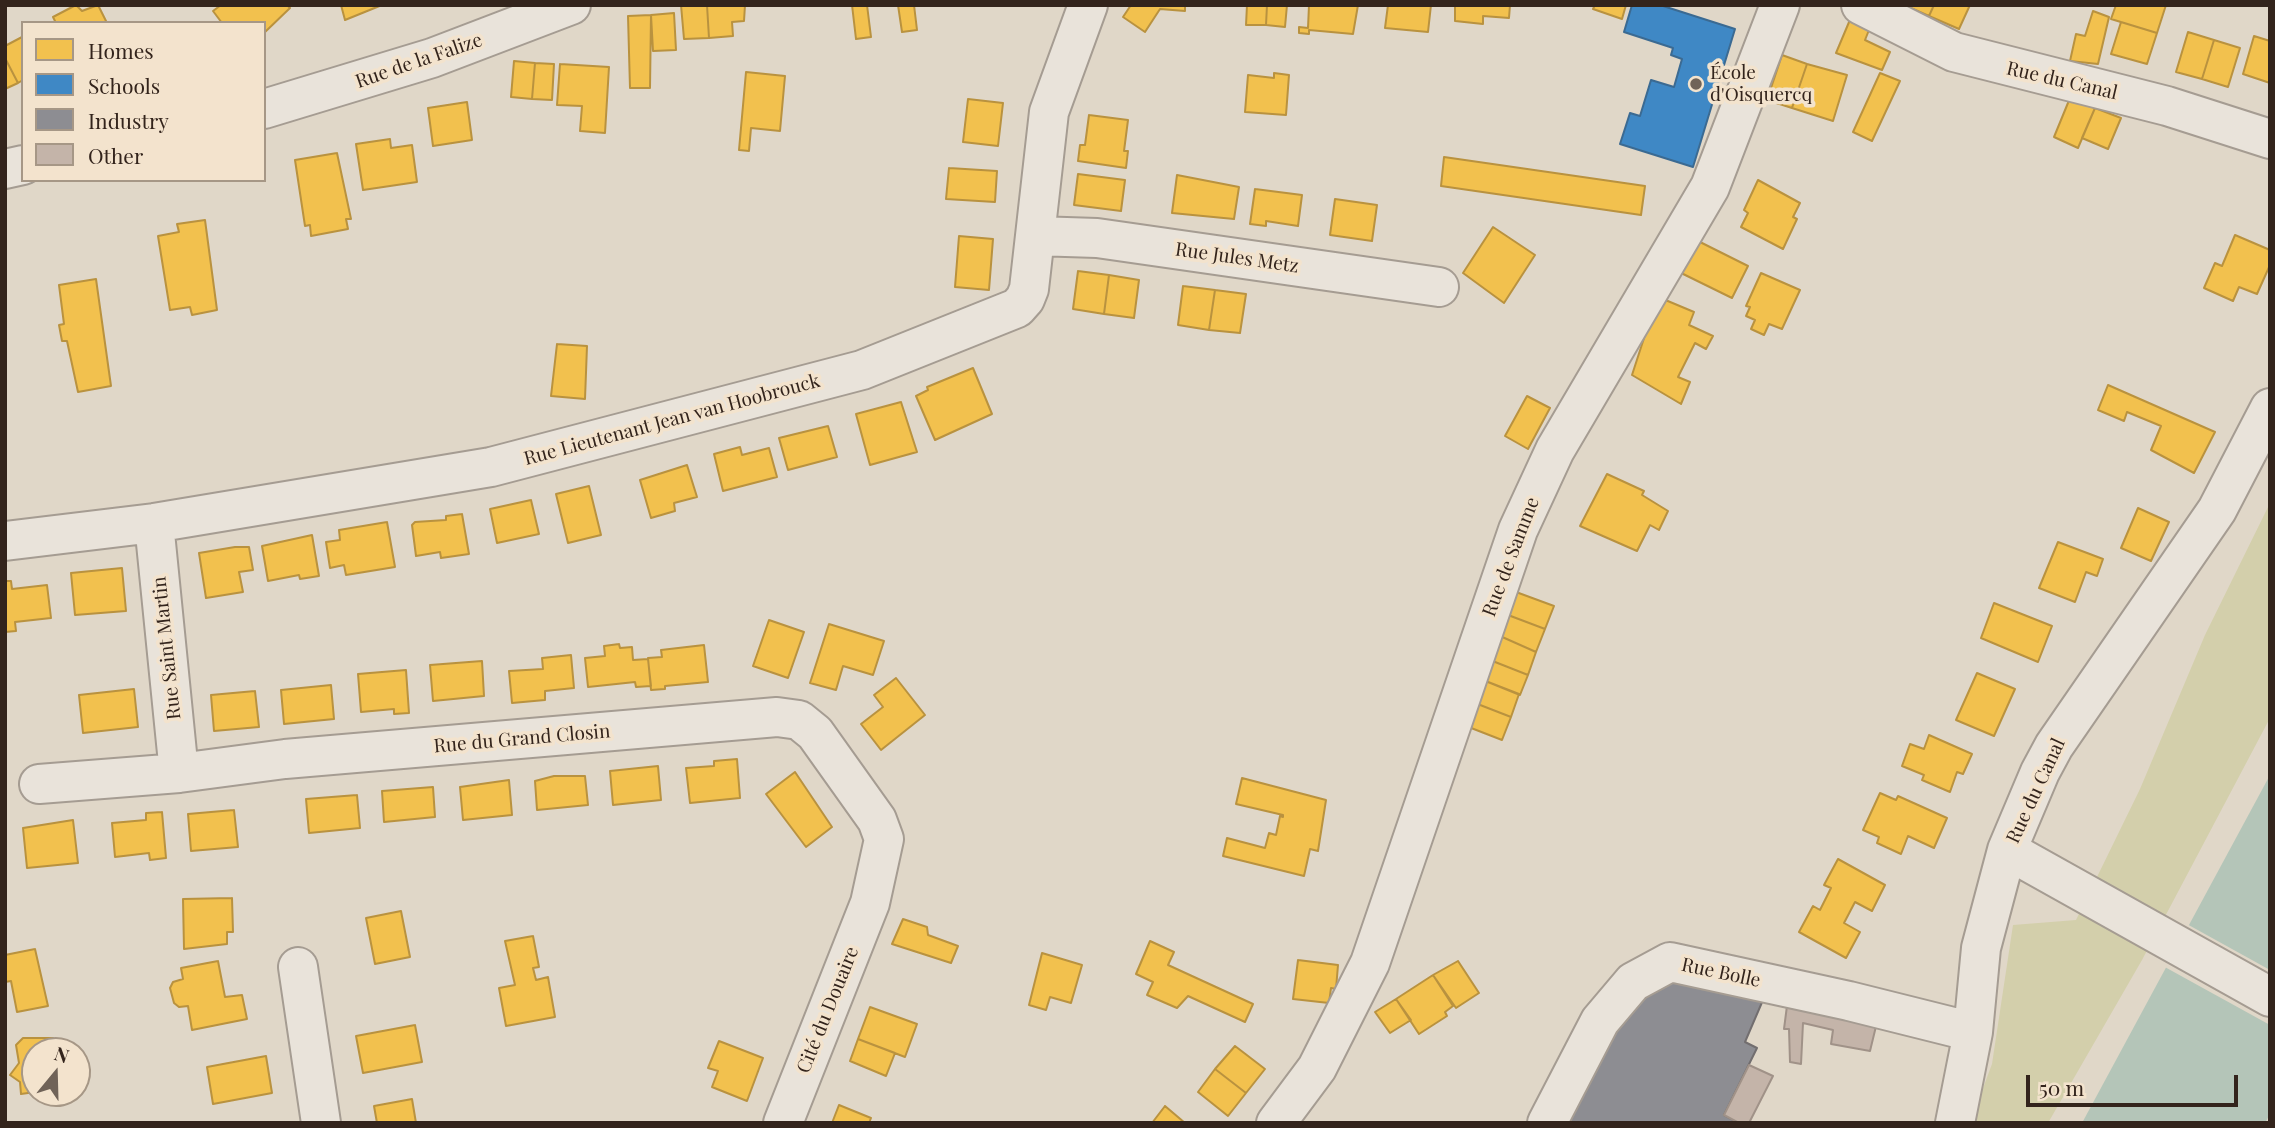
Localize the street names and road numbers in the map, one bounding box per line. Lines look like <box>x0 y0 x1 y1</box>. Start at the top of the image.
street label: Rue de la Falize <box>353 29 485 93</box>
street label: Rue du Canal <box>2004 57 2120 105</box>
street label: Rue Jules Metz <box>1174 238 1300 278</box>
street label: Rue Lieutenant Jean van Hoobrouck <box>521 369 823 471</box>
street label: Rue de Samme <box>1478 494 1544 620</box>
street label: Rue Saint Martin <box>148 575 186 721</box>
street label: Rue du Grand Closin <box>433 720 611 758</box>
street label: Rue du Canal <box>2002 735 2070 847</box>
street label: Cité du Douaire <box>792 943 864 1077</box>
street label: Rue Bolle <box>1679 954 1763 992</box>

